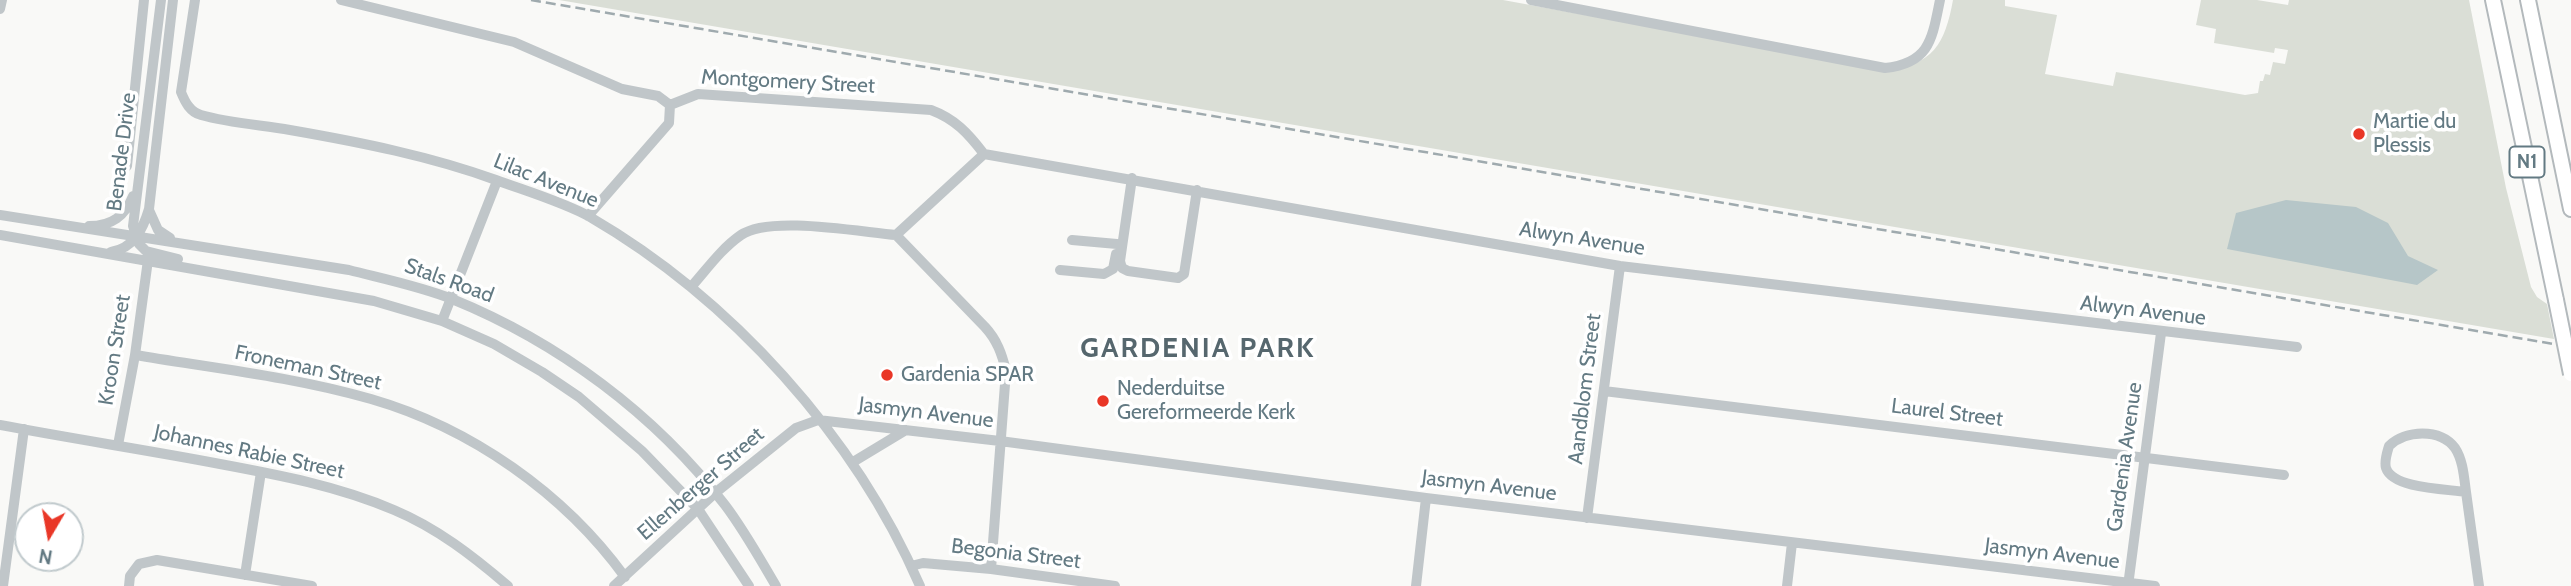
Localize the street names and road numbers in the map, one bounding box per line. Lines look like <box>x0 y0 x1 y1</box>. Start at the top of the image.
street label: Montgomery Street <box>700 65 876 99</box>
street label: Benade Drive <box>102 91 142 213</box>
road number: N1 <box>2510 146 2544 178</box>
street label: Lilac Avenue <box>490 149 602 213</box>
street label: Alwyn Avenue <box>1518 217 1646 261</box>
street label: Stals Road <box>401 253 497 309</box>
street label: Alwyn Avenue <box>2079 291 2207 331</box>
street label: Kroon Street <box>94 293 136 407</box>
street label: Aandblom Street <box>1563 312 1607 466</box>
street label: Froneman Street <box>232 340 384 396</box>
street label: Gardenia Avenue <box>2102 381 2148 533</box>
street label: Jasmyn Avenue <box>857 392 995 434</box>
street label: Laurel Street <box>1890 394 2004 432</box>
street label: Johannes Rabie Street <box>152 420 346 484</box>
street label: Ellenberger Street <box>633 422 769 546</box>
street label: Jasmyn Avenue <box>1420 465 1558 507</box>
street label: Jasmyn Avenue <box>1983 533 2121 575</box>
street label: Begonia Street <box>950 534 1082 574</box>

